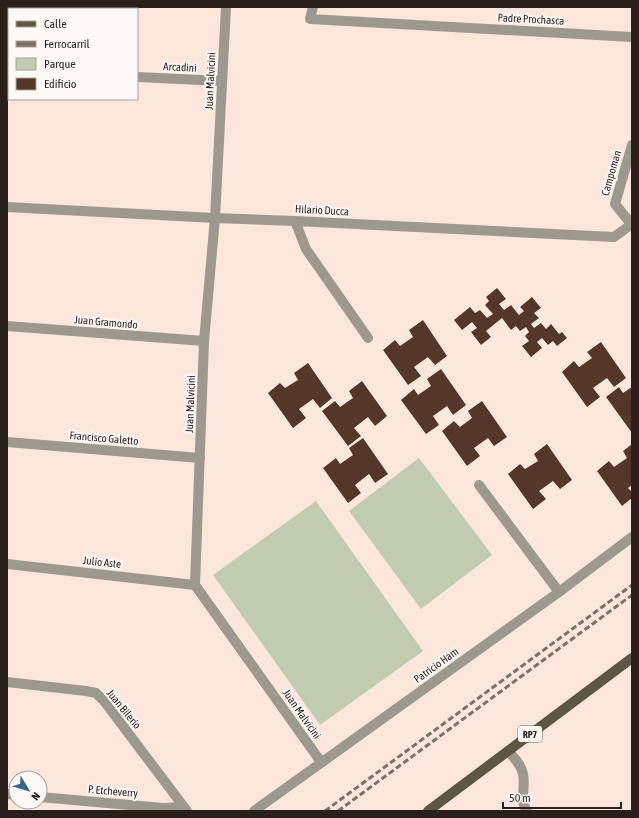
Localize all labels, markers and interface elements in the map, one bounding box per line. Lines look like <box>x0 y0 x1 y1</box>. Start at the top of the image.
legend <box>8 8 138 100</box>
street label: Padre Prochasca <box>497 11 565 27</box>
text: Calle <box>44 17 67 31</box>
text: Ferrocarril <box>44 37 91 51</box>
street label: Juan Malvicini <box>203 52 217 110</box>
text: Parque <box>44 57 76 71</box>
street label: Arcadini <box>163 60 197 74</box>
text: Edificio <box>44 77 77 91</box>
street label: Campoman <box>599 149 623 197</box>
street label: Hilario Ducca <box>295 203 349 217</box>
street label: Juan Gramondo <box>74 313 138 331</box>
street label: Juan Malvicini <box>183 375 197 433</box>
street label: Francisco Galetto <box>69 429 139 447</box>
street label: Julio Aste <box>82 554 122 570</box>
street label: Patricio Ham <box>411 645 461 685</box>
street label: Juan Bilerio <box>104 687 144 731</box>
street label: Juan Malvicini <box>281 687 323 741</box>
road number: RP7 <box>518 726 542 742</box>
north arrow <box>8 770 48 810</box>
street label: P. Etcheverry <box>88 783 139 799</box>
scale bar <box>503 784 621 810</box>
text: N <box>29 790 43 802</box>
text: 50 m <box>509 791 531 805</box>

